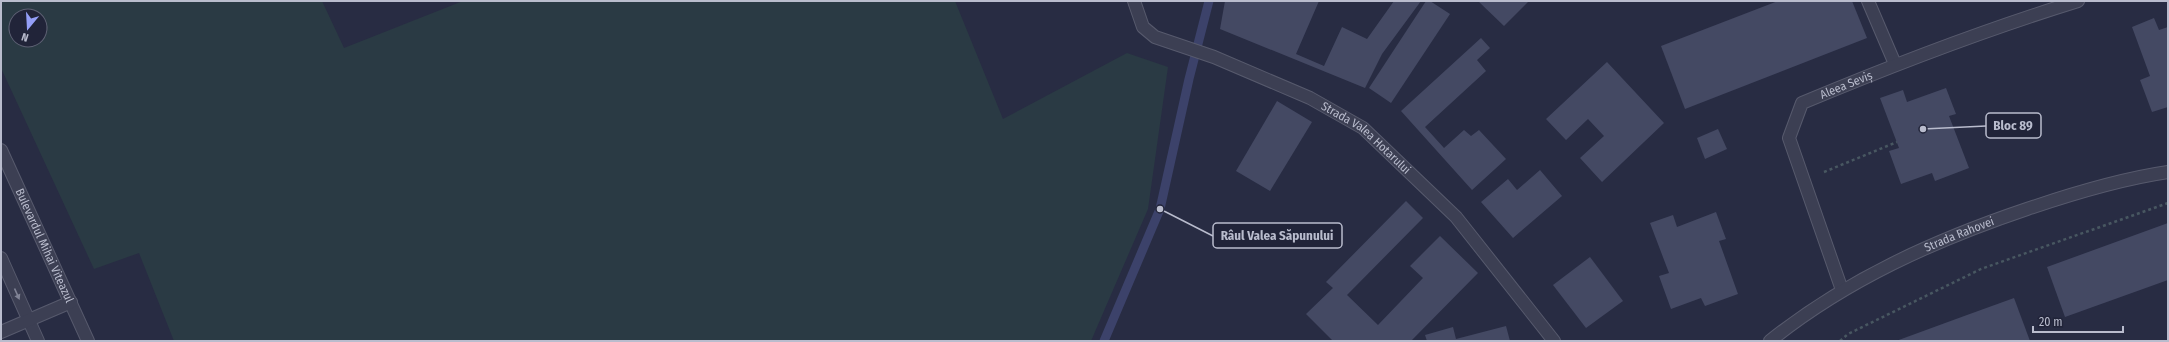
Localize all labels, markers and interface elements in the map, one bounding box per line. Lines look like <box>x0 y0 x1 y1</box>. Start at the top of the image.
north arrow <box>8 8 48 48</box>
text: N <box>20 30 30 44</box>
street label: Aleea Seviș <box>1818 68 1875 102</box>
street label: Strada Valea Hotarului <box>1319 99 1414 177</box>
callout: Bloc 89 <box>1986 113 2041 138</box>
text: Bloc 89 <box>1993 118 2033 133</box>
street label: Bulevardul Mihai Viteazul <box>12 186 77 305</box>
street label: Strada Rahovei <box>1922 214 1996 255</box>
callout: Râul Valea Săpunului <box>1213 223 1342 248</box>
text: Râul Valea Săpunului <box>1221 228 1333 243</box>
one-way arrow <box>14 288 20 299</box>
scale bar <box>2033 308 2123 334</box>
text: 20 m <box>2039 315 2063 329</box>

